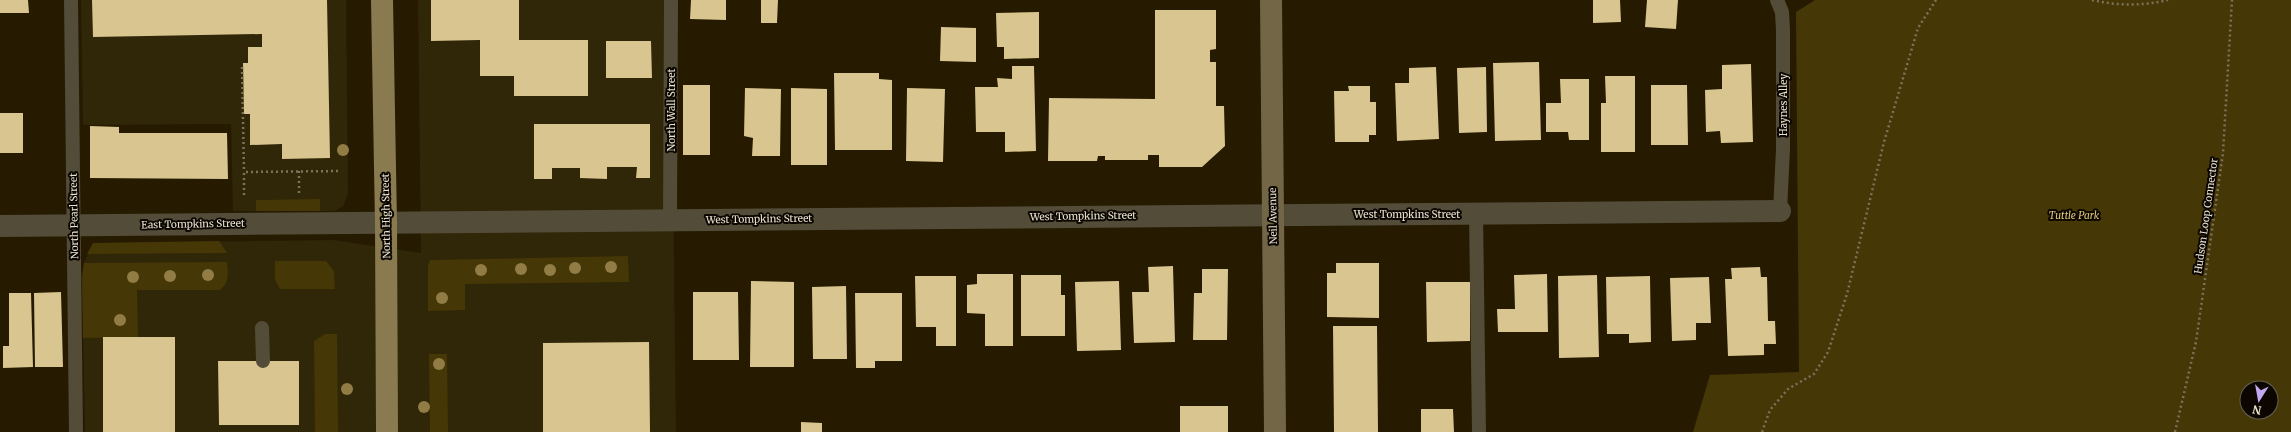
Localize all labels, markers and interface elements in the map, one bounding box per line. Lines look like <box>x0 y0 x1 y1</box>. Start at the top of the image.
street label: North Wall Street <box>665 68 678 151</box>
street label: Haynes Alley <box>1777 74 1790 136</box>
street label: Hudson Loop Connector <box>2191 157 2221 275</box>
street label: North Pearl Street <box>67 173 81 259</box>
street label: North High Street <box>379 173 393 259</box>
street label: Neil Avenue <box>1266 188 1280 244</box>
street label: West Tompkins Street <box>1353 208 1460 221</box>
street label: West Tompkins Street <box>1029 209 1136 223</box>
park label: Tuttle Park <box>2049 209 2100 222</box>
street label: West Tompkins Street <box>705 212 812 226</box>
street label: East Tompkins Street <box>141 217 245 231</box>
north arrow <box>2239 380 2279 420</box>
text: N <box>2251 402 2263 418</box>

